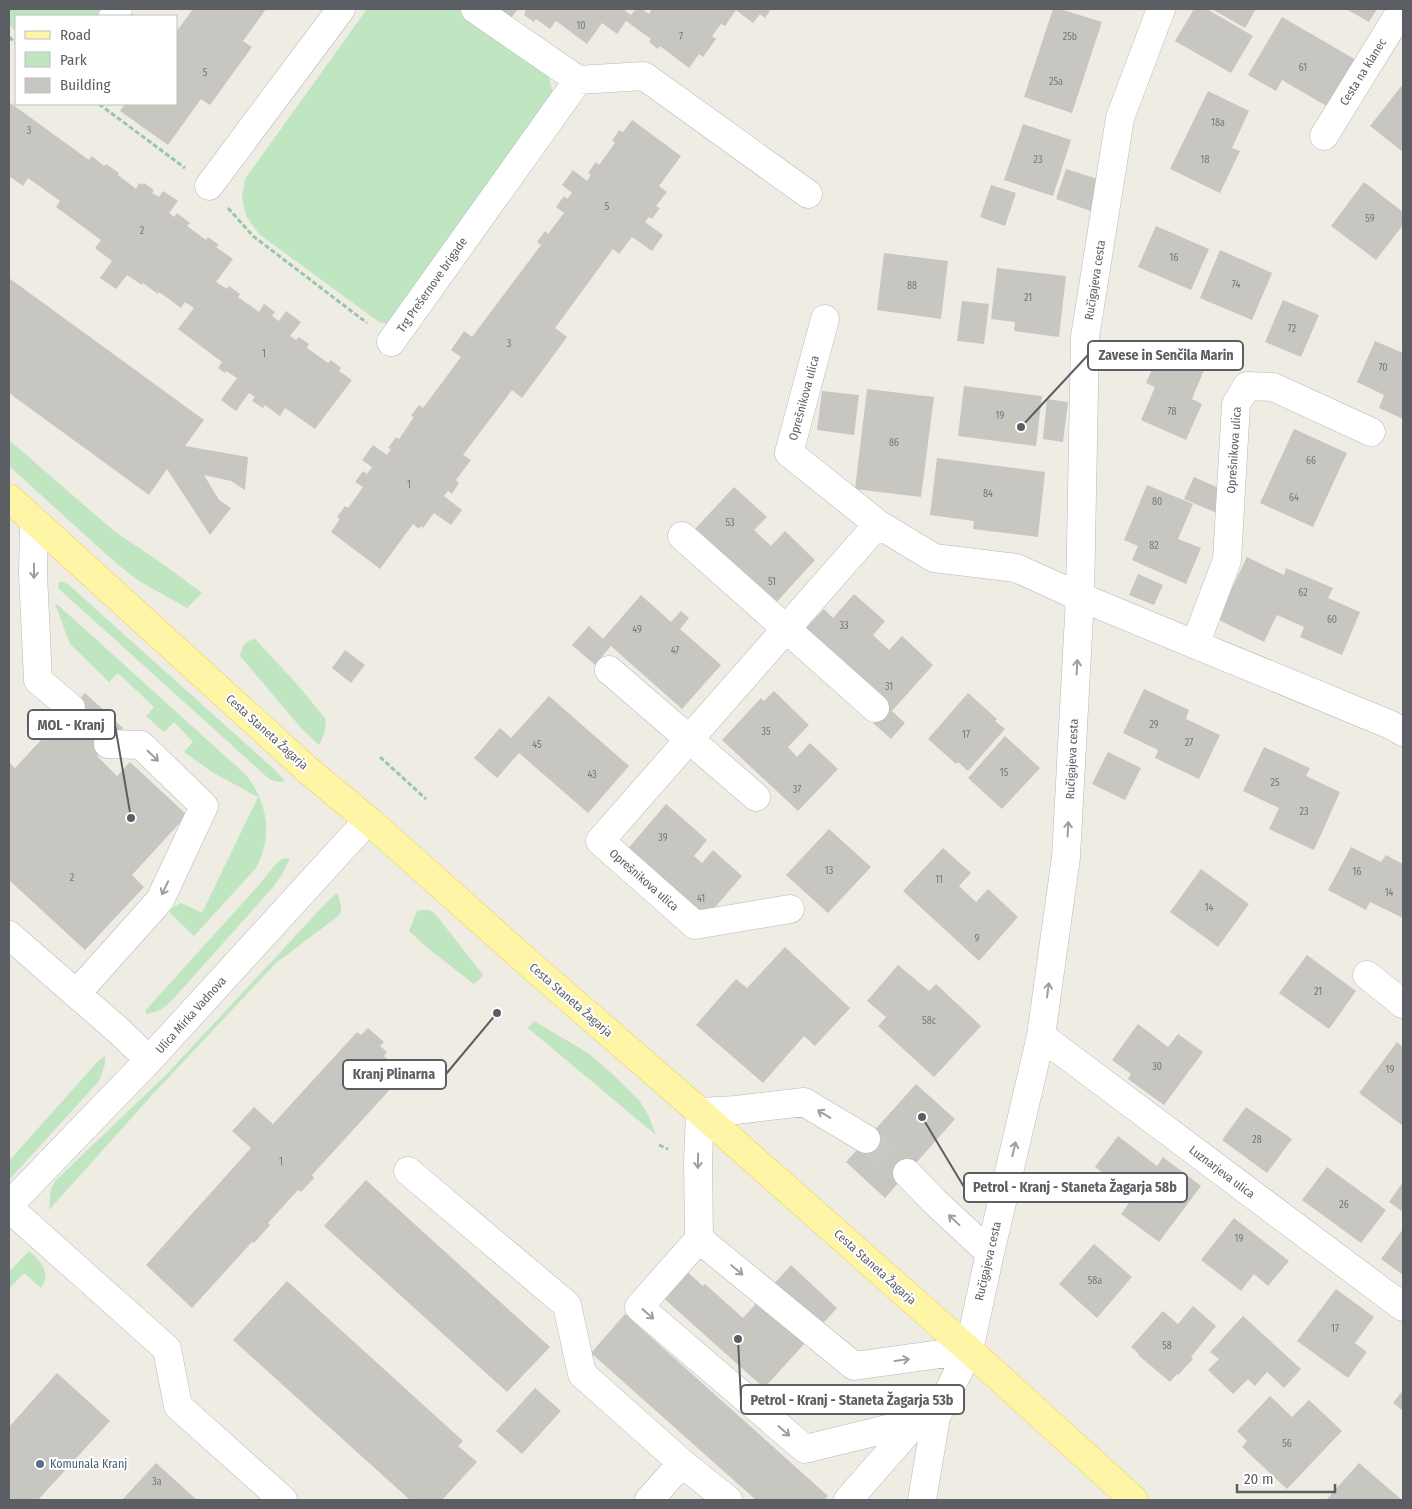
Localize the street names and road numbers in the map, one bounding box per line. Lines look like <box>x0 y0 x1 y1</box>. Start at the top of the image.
street label: Cesta na klanec <box>1337 36 1389 108</box>
street label: Trg Prešernove brigade <box>394 235 470 335</box>
street label: Ručigajeva cesta <box>1082 239 1108 321</box>
street label: Oprešnikova ulica <box>786 354 822 442</box>
street label: Oprešnikova ulica <box>1224 406 1244 494</box>
street label: Cesta Staneta Žagarja <box>223 691 312 773</box>
street label: Ručigajeva cesta <box>1063 718 1081 800</box>
street label: Oprešnikova ulica <box>607 846 682 914</box>
street label: Cesta Staneta Žagarja <box>527 959 616 1040</box>
street label: Ulica Mirka Vadnova <box>153 974 229 1056</box>
street label: Luznarjeva ulica <box>1186 1143 1258 1201</box>
street label: Ručigajeva cesta <box>972 1220 1004 1302</box>
street label: Cesta Staneta Žagarja <box>831 1226 920 1308</box>

